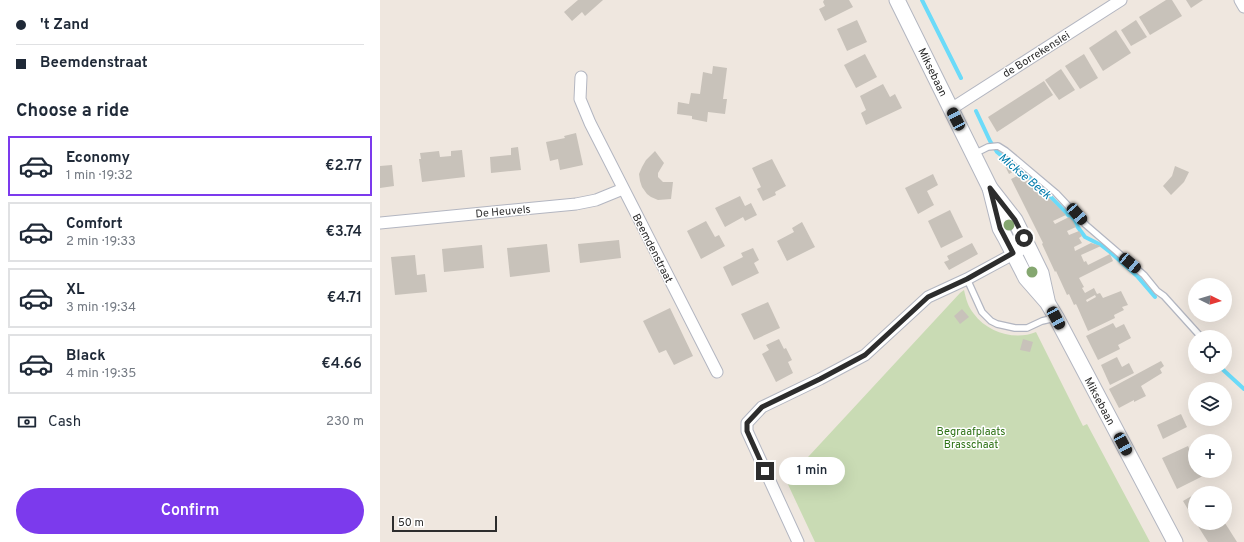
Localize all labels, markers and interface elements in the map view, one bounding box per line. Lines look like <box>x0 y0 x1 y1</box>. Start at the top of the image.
text: 't Zand <box>40 16 89 35</box>
street label: de Borrekenslei <box>1000 29 1073 81</box>
street label: Miksebaan <box>914 46 950 99</box>
text: Beemdenstraat <box>40 54 148 73</box>
text: Choose a ride <box>16 100 129 123</box>
car <box>945 106 967 132</box>
icon: car <box>18 148 54 184</box>
text: Economy <box>66 149 130 168</box>
water label: Mickse Beek <box>995 150 1055 204</box>
text: €2.77 <box>325 157 362 176</box>
text: 1 min · 19:32 <box>66 168 133 184</box>
car <box>1065 201 1089 227</box>
street label: De Heuvels <box>475 203 531 221</box>
street label: Beemdenstraat <box>629 212 676 285</box>
icon: car <box>18 214 54 250</box>
text: Comfort <box>66 215 123 234</box>
text: €3.74 <box>325 223 362 242</box>
route start <box>1015 229 1033 247</box>
text: 2 min · 19:33 <box>66 234 136 250</box>
car <box>1117 251 1143 275</box>
north arrow <box>1188 278 1232 322</box>
map controls <box>1188 278 1232 530</box>
icon: car <box>18 280 54 316</box>
text: XL <box>66 281 84 300</box>
text: €4.71 <box>327 289 362 308</box>
text: 3 min · 19:34 <box>66 300 136 316</box>
car <box>1045 305 1067 331</box>
button: locate <box>1188 330 1232 374</box>
icon: car <box>18 346 54 382</box>
text: Black <box>66 347 106 366</box>
text: €4.66 <box>321 355 362 374</box>
text: 4 min · 19:35 <box>66 366 136 382</box>
street label: Miksebaan <box>1081 375 1118 428</box>
button: layers <box>1188 382 1232 426</box>
icon: cash <box>16 411 38 433</box>
text: Cash <box>48 413 81 432</box>
text: 230 m <box>326 414 364 430</box>
park label: Begraafplaats Brasschaat <box>937 425 1005 452</box>
car <box>1112 431 1134 457</box>
button: + <box>1188 434 1232 478</box>
callout: 1 min <box>779 457 845 485</box>
route end <box>756 462 774 480</box>
text: 1 min <box>797 463 827 479</box>
button: − <box>1188 486 1232 530</box>
button: Confirm <box>16 488 364 534</box>
scale bar <box>392 514 497 533</box>
text: 50 m <box>398 516 424 530</box>

